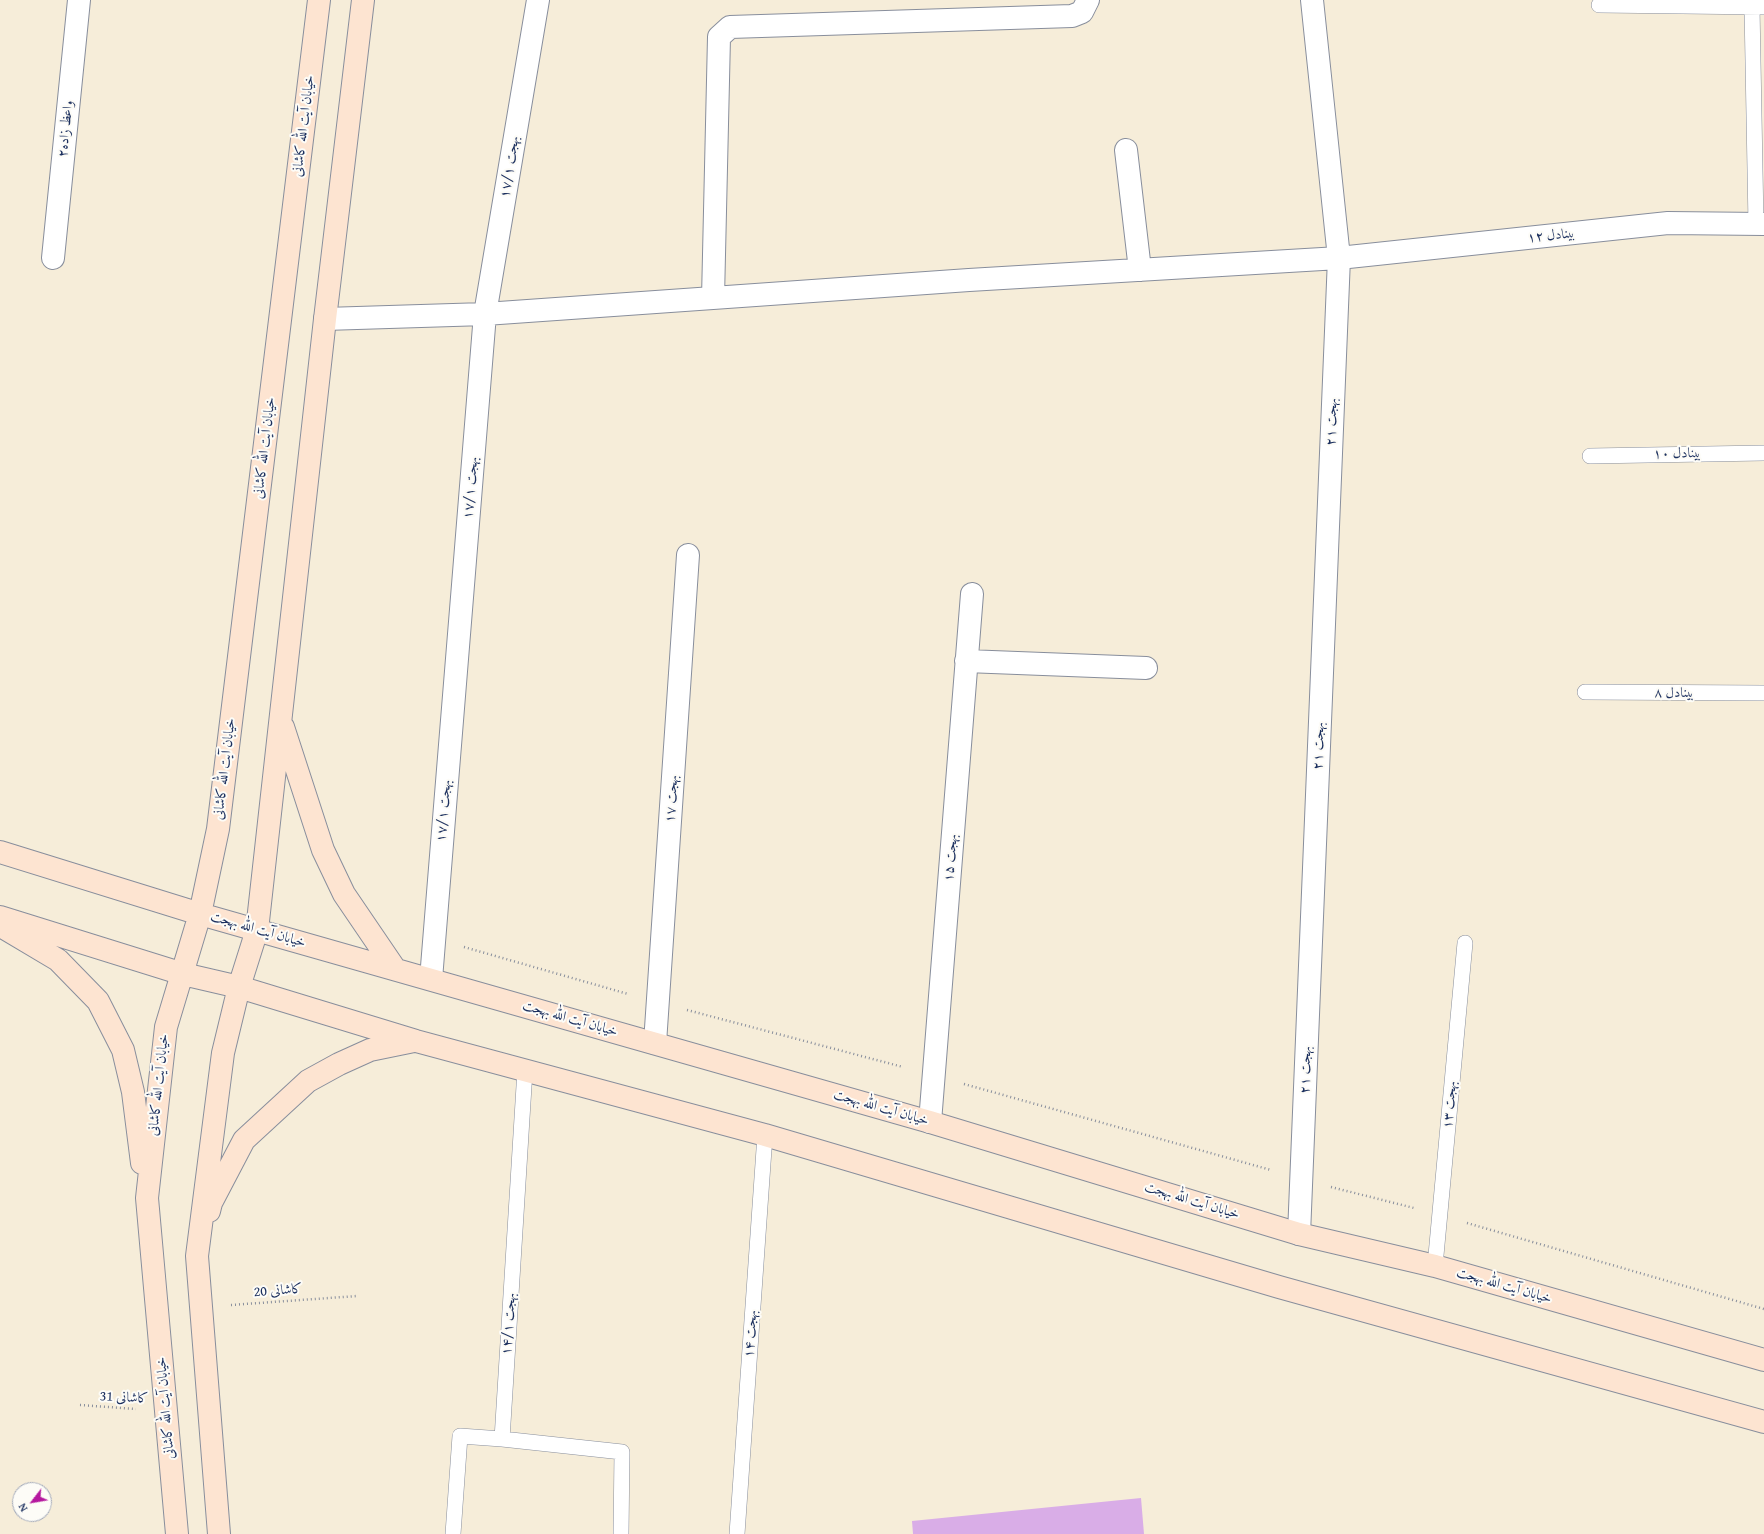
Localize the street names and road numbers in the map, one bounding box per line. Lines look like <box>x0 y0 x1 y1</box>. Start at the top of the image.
street label: خیابان آیت الله کاشانی <box>289 74 319 178</box>
street label: واعظ زاده۲ <box>55 100 77 158</box>
street label: بهجت ۱۷/۱ <box>497 135 523 199</box>
street label: بینادل ۱۲ <box>1526 225 1576 247</box>
street label: خیابان آیت الله کاشانی <box>250 396 280 500</box>
street label: بهجت ۲۱ <box>1323 398 1341 446</box>
street label: بینادل ۱۰ <box>1653 445 1701 463</box>
street label: بهجت ۱۷/۱ <box>460 456 482 520</box>
street label: بینادل ۸ <box>1654 685 1694 701</box>
street label: خیابان آیت الله کاشانی <box>210 717 240 821</box>
street label: بهجت ۲۱ <box>1310 722 1328 770</box>
street label: بهجت ۱۷ <box>662 775 682 823</box>
street label: بهجت ۱۷/۱ <box>433 779 455 843</box>
street label: بهجت ۱۵ <box>941 833 961 883</box>
street label: خیابان آیت الله بهجت <box>208 908 308 952</box>
street label: خیابان آیت الله بهجت <box>520 997 620 1041</box>
street label: خیابان آیت الله کاشانی <box>145 1033 173 1137</box>
street label: بهجت ۲۱ <box>1297 1046 1315 1094</box>
street label: بهجت ۱۳ <box>1440 1080 1460 1130</box>
street label: خیابان آیت الله بهجت <box>831 1086 931 1130</box>
street label: خیابان آیت الله بهجت <box>1142 1179 1242 1223</box>
street label: خیابان آیت الله بهجت <box>1454 1264 1554 1308</box>
street label: کاشانی 20 <box>253 1281 303 1301</box>
street label: بهجت ۱۴/۱ <box>498 1292 520 1356</box>
street label: بهجت ۱۴ <box>741 1310 761 1358</box>
street label: خیابان آیت الله کاشانی <box>153 1356 179 1460</box>
street label: کاشانی 31 <box>99 1388 149 1408</box>

